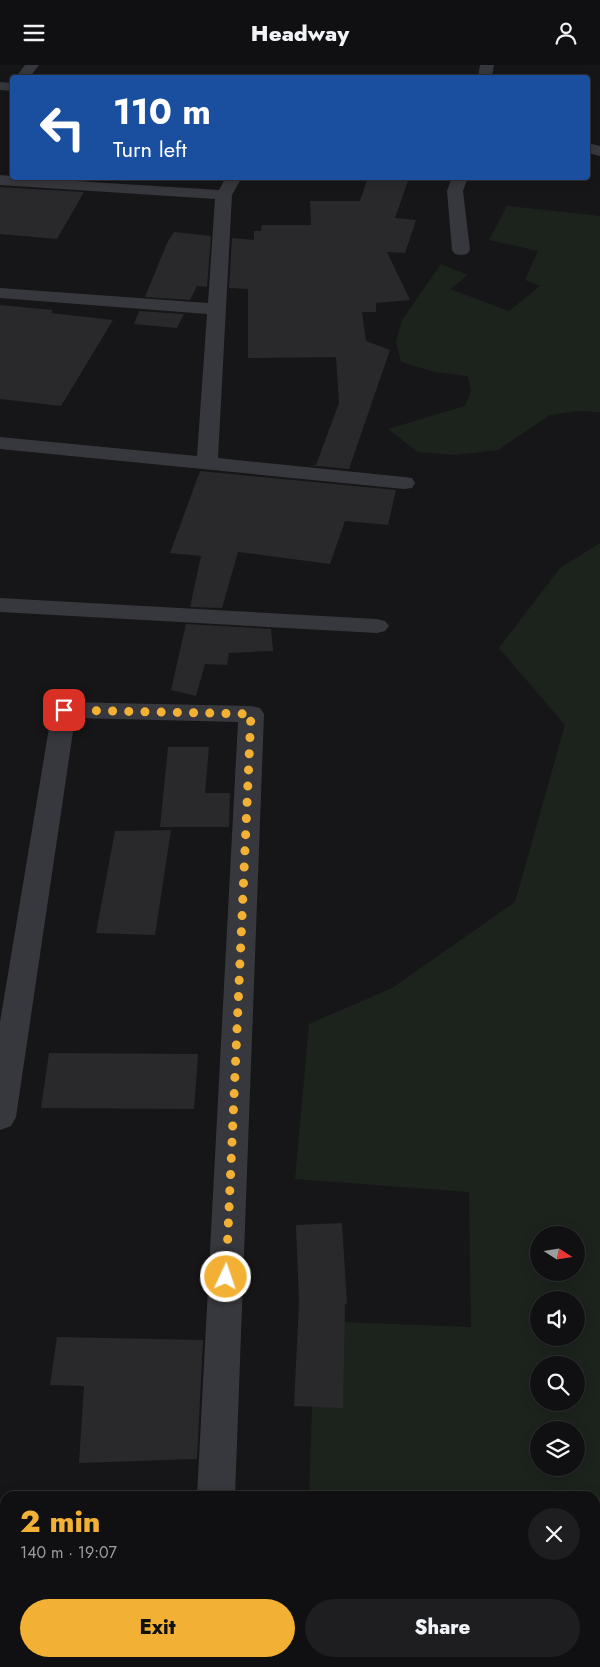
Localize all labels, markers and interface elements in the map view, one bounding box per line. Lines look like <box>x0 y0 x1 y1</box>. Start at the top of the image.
text: Headway <box>251 17 349 49</box>
icon: menu <box>20 19 48 47</box>
icon: person <box>552 19 580 47</box>
text: 110 m <box>113 87 211 137</box>
icon: left <box>30 95 95 160</box>
text: Turn left <box>113 133 187 165</box>
pin <box>43 689 85 731</box>
icon: arrive <box>50 696 78 724</box>
north arrow <box>530 1226 585 1281</box>
map controls <box>530 1226 585 1476</box>
position arrow <box>199 1250 251 1302</box>
button: sound <box>530 1291 585 1346</box>
button: search <box>530 1356 585 1411</box>
button: layers <box>530 1421 585 1476</box>
text: 2 min <box>20 1500 101 1543</box>
button: close <box>528 1508 580 1560</box>
text: 140 m · 19:07 <box>20 1541 117 1564</box>
button: Exit <box>20 1599 295 1657</box>
button: Share <box>305 1599 580 1657</box>

